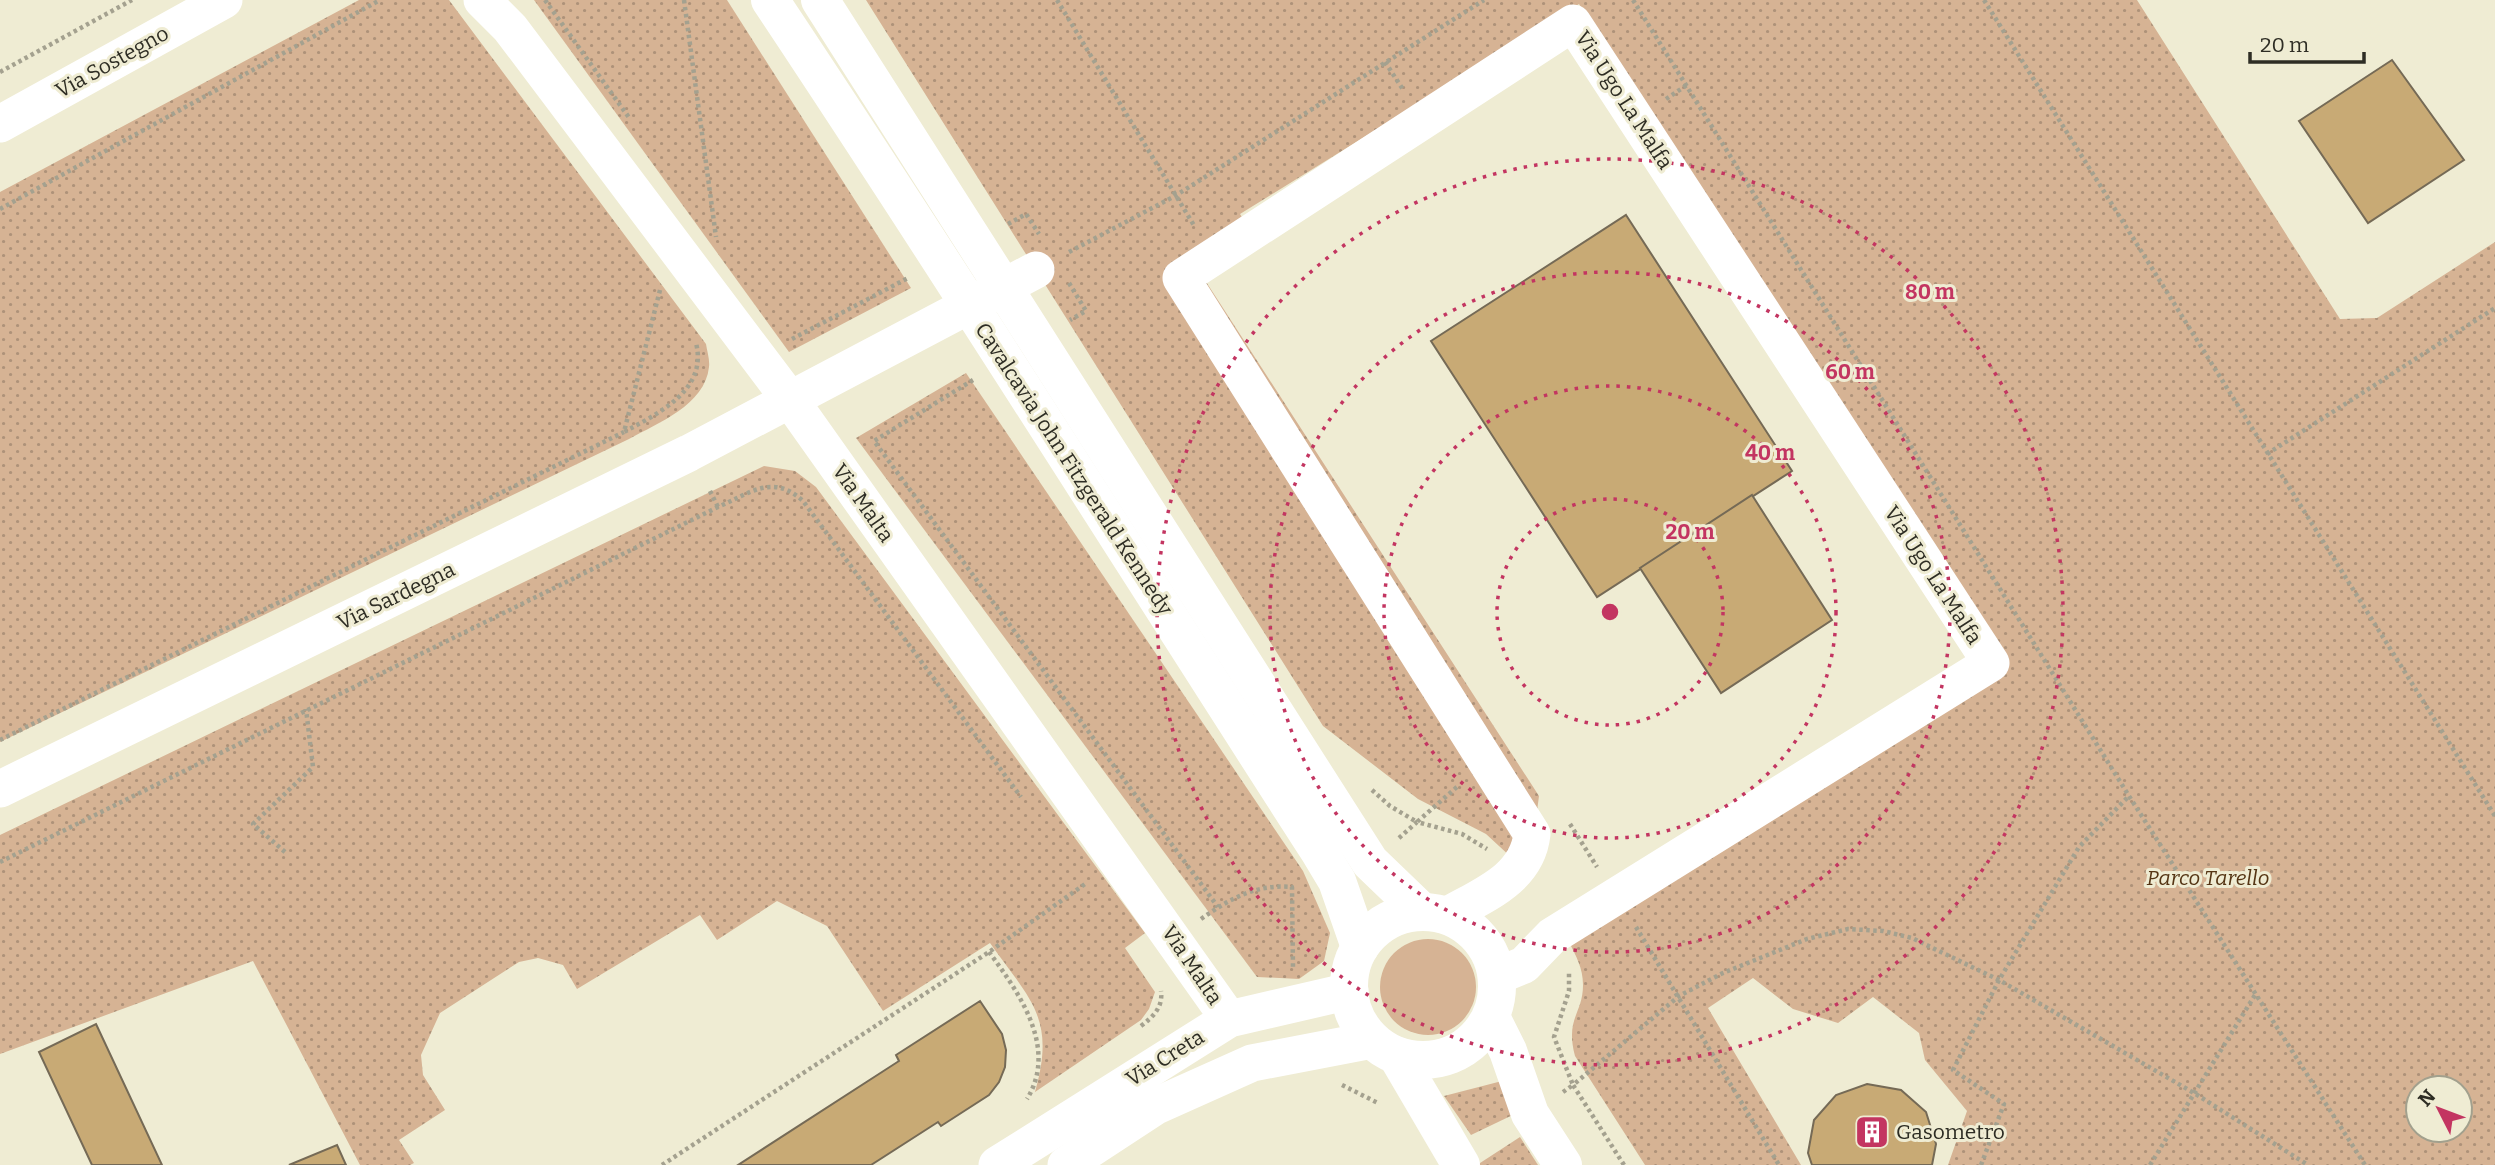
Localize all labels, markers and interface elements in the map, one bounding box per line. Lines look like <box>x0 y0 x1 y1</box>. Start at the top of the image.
street label: Via Sostegno <box>51 20 173 104</box>
scale bar <box>2250 21 2364 65</box>
street label: Via Ugo La Malfa <box>1570 26 1679 175</box>
text: 20 m <box>2260 32 2309 58</box>
text: 80 m <box>1905 279 1955 305</box>
street label: Cavalcavia John Fitzgerald Kennedy <box>970 318 1179 621</box>
text: 60 m <box>1825 359 1875 385</box>
text: 40 m <box>1745 440 1795 466</box>
street label: Via Malta <box>827 459 900 548</box>
street label: Via Ugo La Malfa <box>1879 501 1988 650</box>
text: 20 m <box>1666 519 1714 545</box>
street label: Via Sardegna <box>333 556 460 636</box>
centre of rings <box>1598 600 1622 624</box>
park label: Parco Tarello <box>2147 865 2269 891</box>
street label: Via Malta <box>1156 920 1228 1010</box>
street label: Via Creta <box>1121 1024 1209 1092</box>
north arrow <box>2404 1074 2474 1144</box>
text: N <box>2413 1085 2440 1111</box>
building icon: Gasometro <box>1853 1113 1891 1151</box>
place label: Gasometro <box>1896 1119 2005 1145</box>

